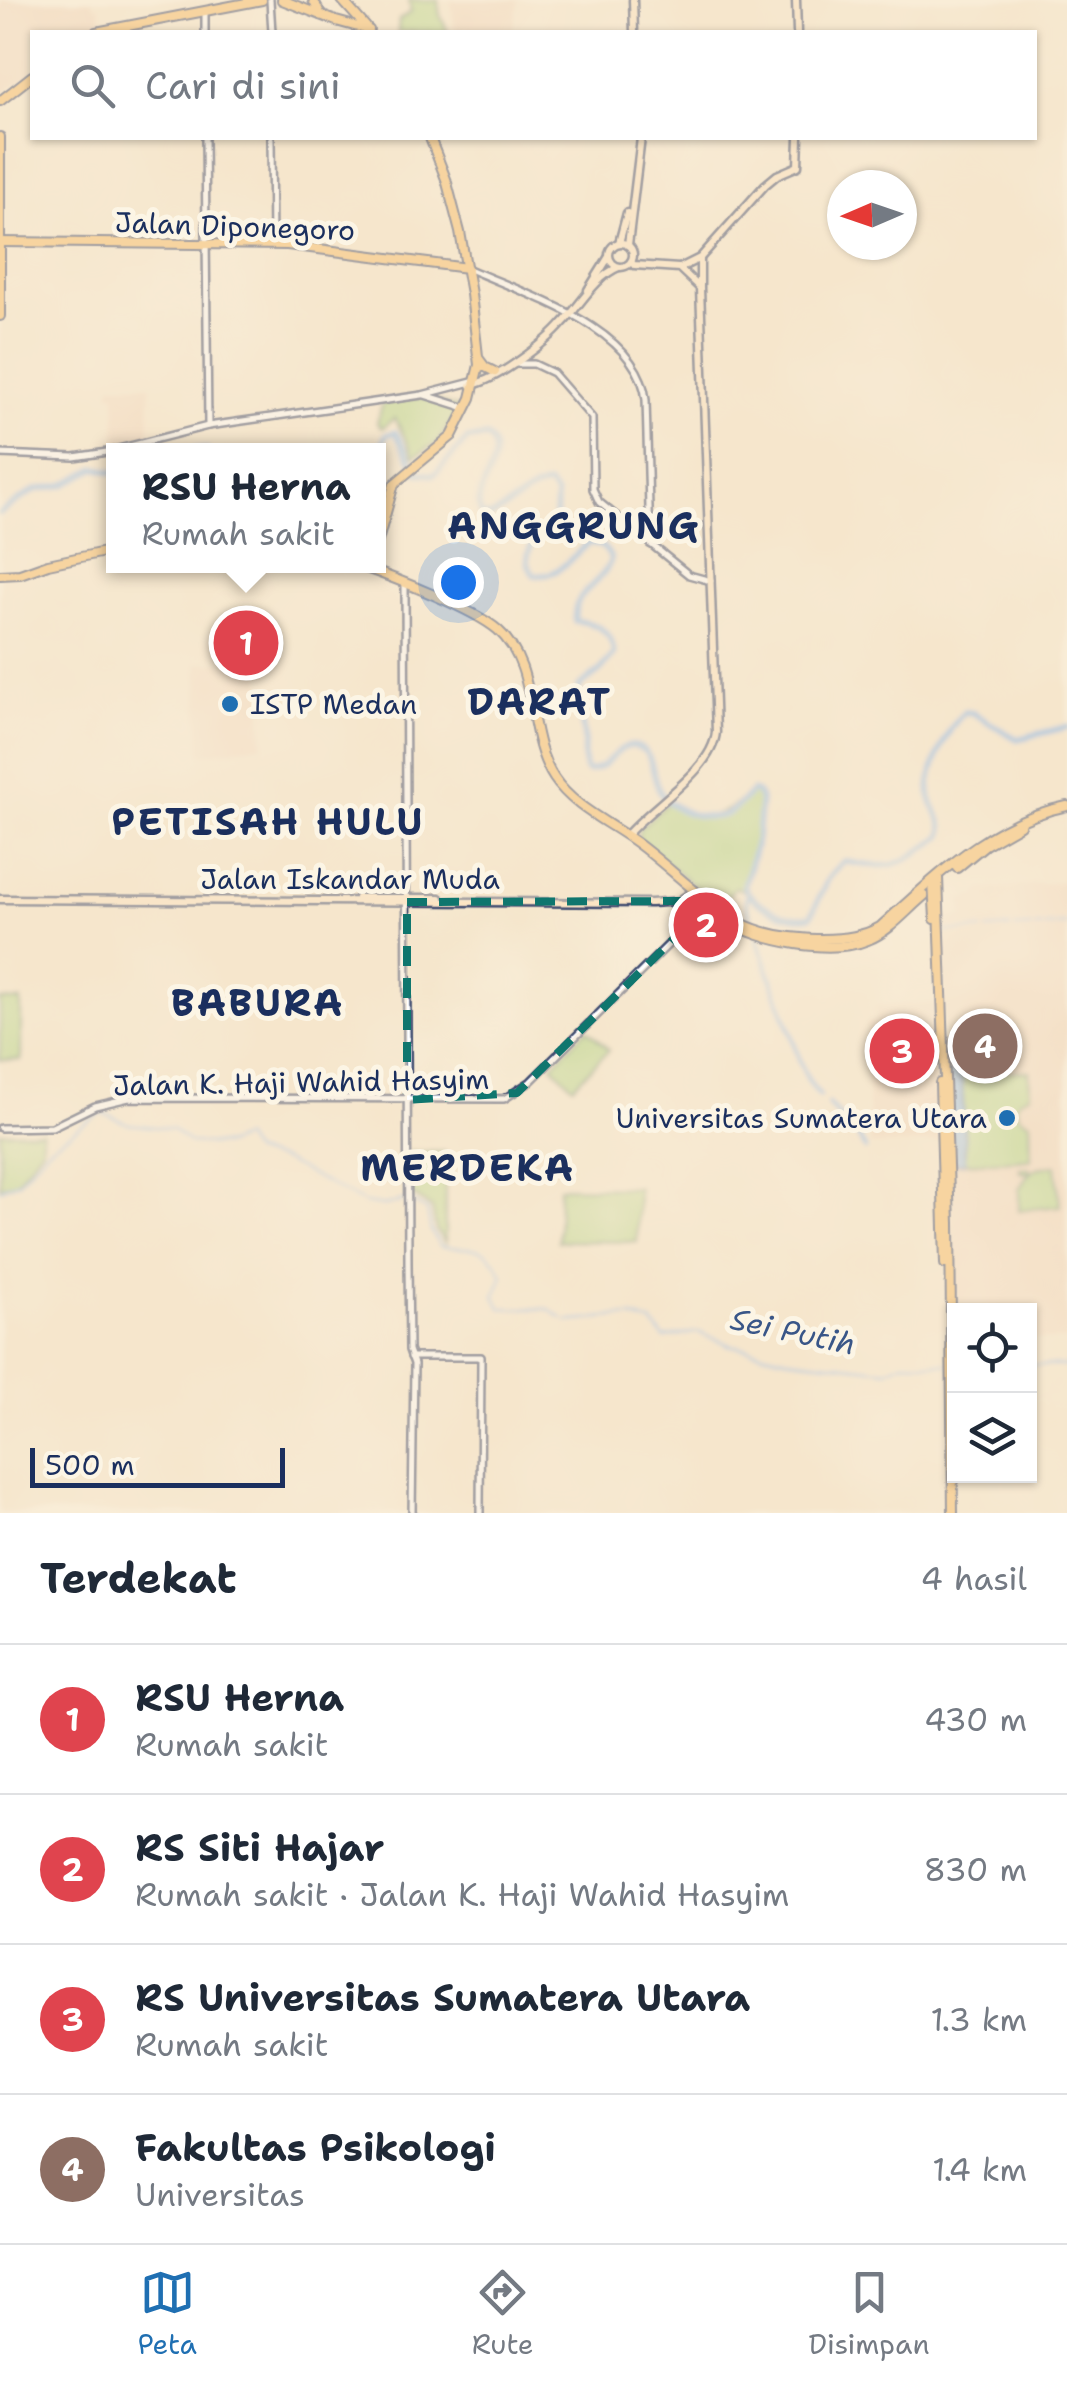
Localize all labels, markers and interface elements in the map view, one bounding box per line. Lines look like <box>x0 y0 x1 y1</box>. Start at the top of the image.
search box <box>30 30 1037 140</box>
icon: search <box>65 58 120 113</box>
text: Cari di sini <box>145 60 341 111</box>
north arrow <box>827 170 917 260</box>
street label: Jalan Diponegoro <box>114 203 356 249</box>
popup <box>106 443 386 573</box>
text: RSU Herna <box>141 461 351 512</box>
district label: ANGGRUNG <box>447 500 701 551</box>
text: Rumah sakit <box>141 512 335 555</box>
your location <box>433 557 484 608</box>
pin: 1 <box>214 606 278 680</box>
district label: DARAT <box>467 676 613 727</box>
place label: ISTP Medan <box>250 685 417 723</box>
marker: ISTP Medan <box>219 693 241 715</box>
district label: PETISAH HULU <box>111 796 425 847</box>
street label: Jalan Iskandar Muda <box>200 860 500 898</box>
pin: 2 <box>674 888 738 962</box>
district label: BABURA <box>171 977 345 1028</box>
pin: 4 <box>952 1008 1018 1084</box>
pin: 3 <box>870 1014 934 1088</box>
street label: Jalan K. Haji Wahid Hasyim <box>113 1060 489 1104</box>
place label: Universitas Sumatera Utara <box>616 1099 987 1137</box>
marker: Universitas Sumatera Utara <box>996 1107 1018 1129</box>
district label: MERDEKA <box>360 1142 576 1193</box>
water label: Sei Putih <box>727 1298 859 1365</box>
map controls <box>947 1303 1037 1483</box>
button: locate <box>947 1303 1037 1393</box>
button: layers <box>947 1393 1037 1483</box>
scale bar <box>30 1443 285 1488</box>
text: 500 m <box>45 1446 135 1484</box>
text: Terdekat <box>40 1550 237 1606</box>
text: 4 hasil <box>921 1557 1027 1600</box>
text: RSU Herna <box>135 1672 344 1723</box>
text: 1 <box>65 1698 80 1741</box>
text: 430 m <box>924 1698 1027 1741</box>
text: Rumah sakit <box>135 1723 329 1766</box>
text: RS Siti Hajar <box>135 1822 384 1873</box>
text: 2 <box>61 1848 84 1891</box>
text: 830 m <box>924 1848 1027 1891</box>
text: Rumah sakit · Jalan K. Haji Wahid Hasyim <box>135 1873 789 1916</box>
text: RS Universitas Sumatera Utara <box>135 1972 750 2023</box>
text: 3 <box>61 1998 84 2041</box>
text: 1.3 km <box>931 1998 1027 2041</box>
text: Rumah sakit <box>135 2023 329 2066</box>
text: Fakultas Psikologi <box>135 2122 496 2173</box>
text: 4 <box>61 2148 84 2191</box>
text: 1.4 km <box>932 2148 1027 2191</box>
text: Universitas <box>135 2173 305 2216</box>
tab: Peta <box>137 2265 197 2363</box>
tab: Rute <box>472 2265 534 2363</box>
tab: Disimpan <box>808 2265 930 2363</box>

